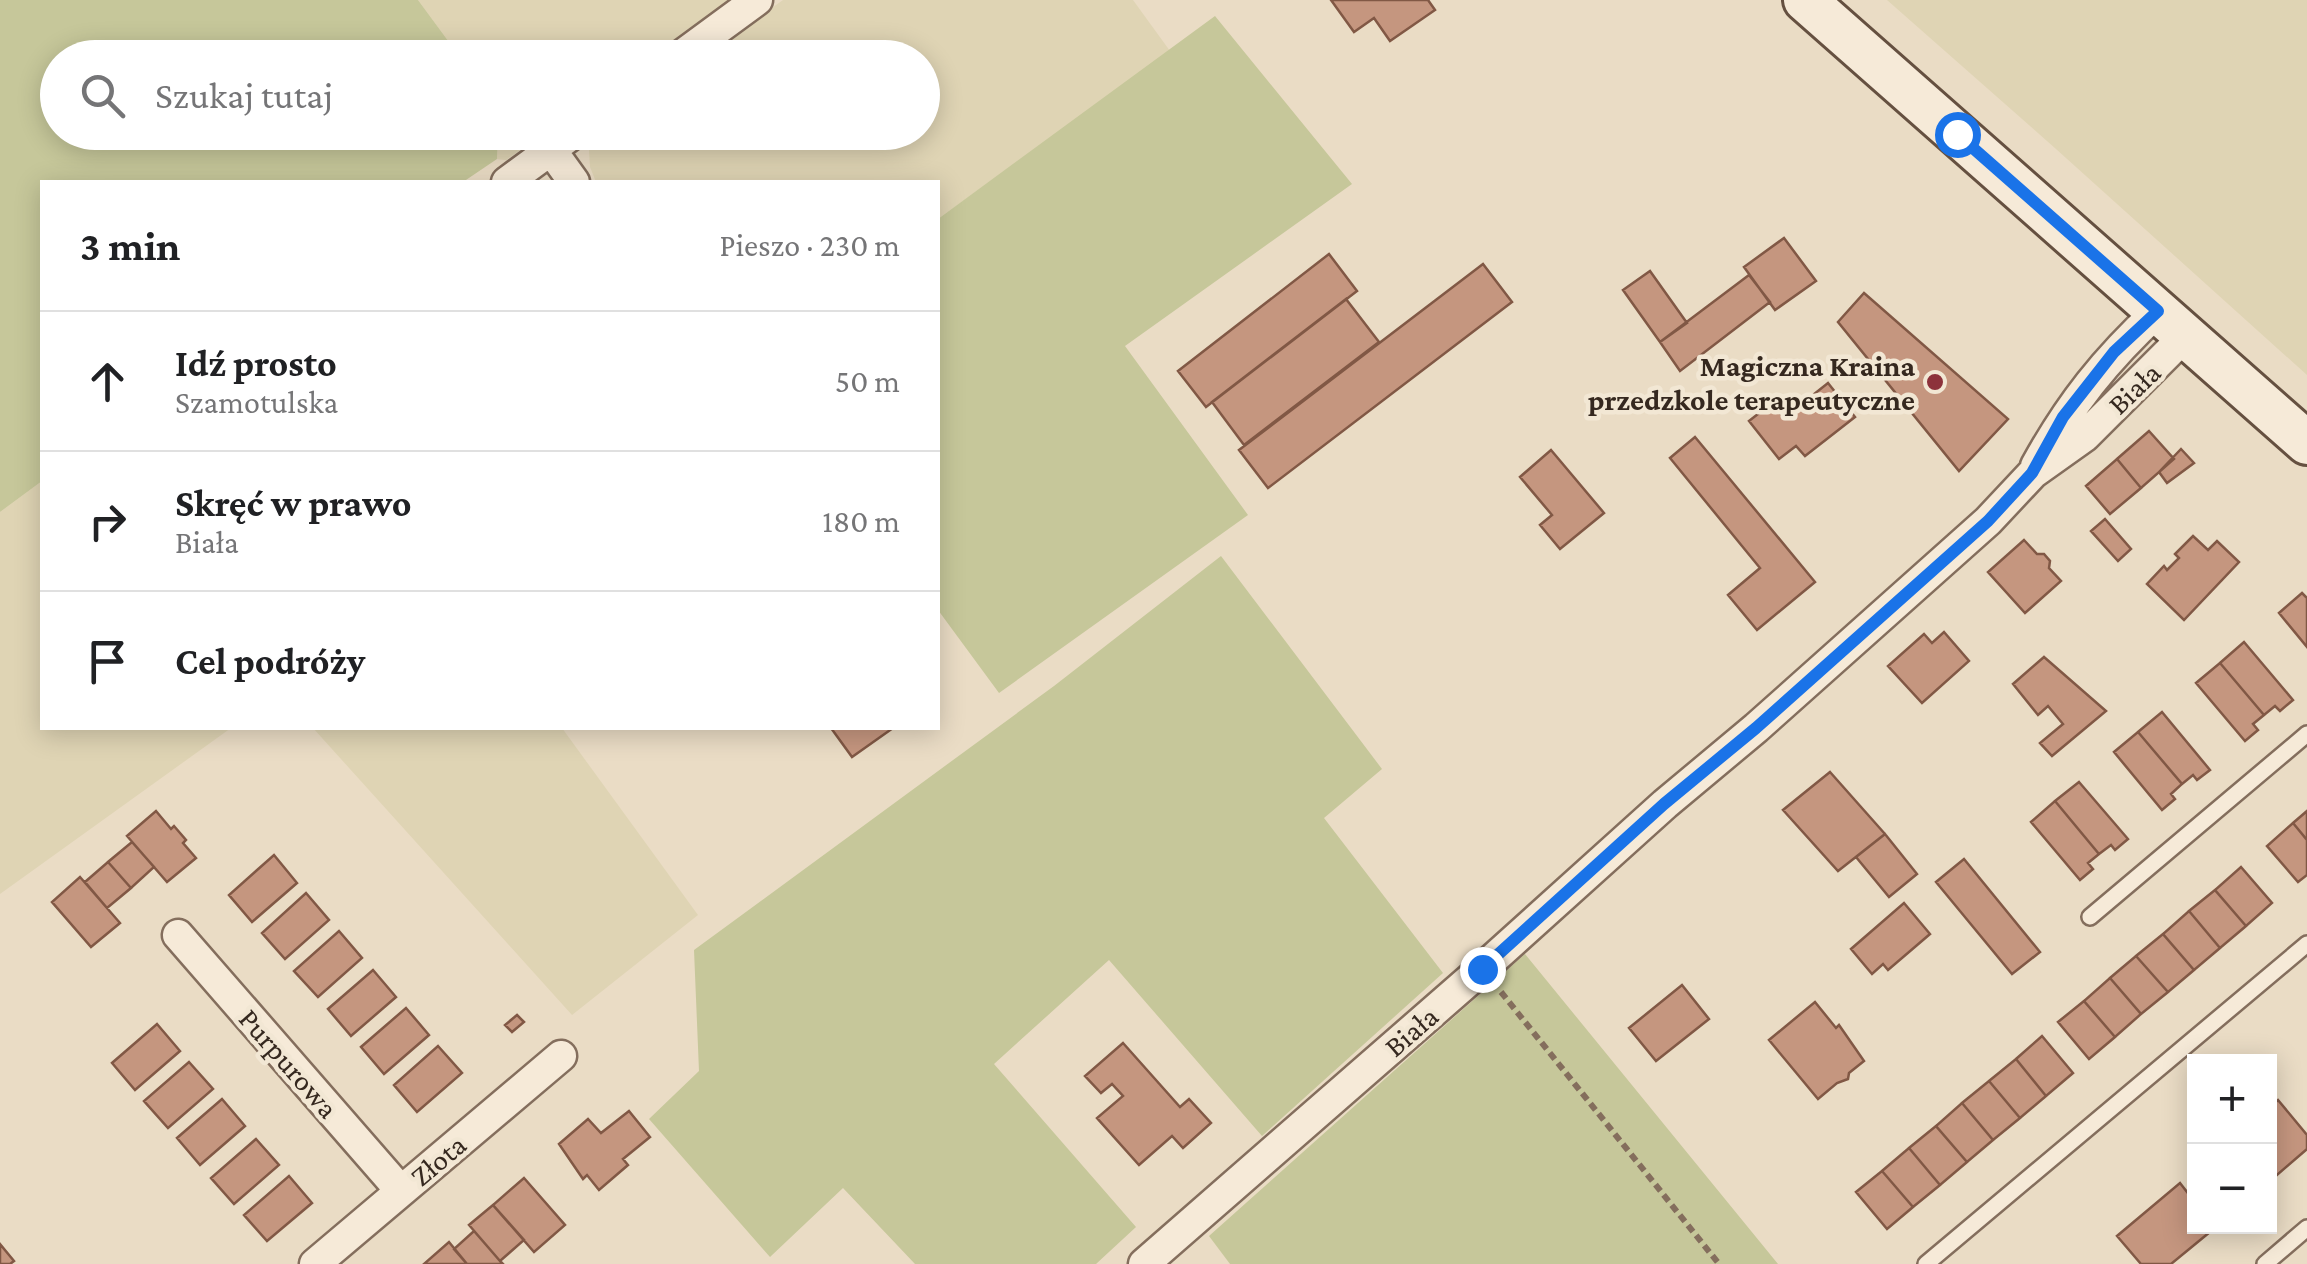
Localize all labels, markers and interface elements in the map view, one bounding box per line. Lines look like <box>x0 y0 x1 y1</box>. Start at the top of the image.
search box <box>40 40 940 150</box>
icon: search <box>75 68 130 123</box>
text: Szukaj tutaj <box>155 74 333 116</box>
route start <box>1935 112 1981 158</box>
text: 3 min <box>80 222 180 269</box>
text: Pieszo · 230 m <box>720 227 900 263</box>
text: Idź prosto <box>175 342 337 384</box>
place label: Magiczna Kraina przedzkole terapeutyczne <box>1588 349 1915 416</box>
icon: ahead <box>80 354 135 409</box>
street label: Biała <box>2101 355 2167 421</box>
text: 50 m <box>835 363 900 399</box>
marker: Magiczna Kraina przedzkole terapeutyczne <box>1924 371 1946 393</box>
text: Szamotulska <box>175 384 338 420</box>
text: Skręć w prawo <box>175 482 411 524</box>
icon: right <box>80 494 135 549</box>
text: 180 m <box>822 503 900 539</box>
text: Biała <box>175 524 239 560</box>
icon: arrive <box>80 634 135 689</box>
text: Cel podróży <box>175 640 365 682</box>
route end <box>1460 947 1506 993</box>
street label: Biała <box>1378 999 1445 1063</box>
street label: Purpurowa <box>232 1002 345 1125</box>
map controls <box>2187 1054 2277 1234</box>
button: + <box>2187 1054 2277 1144</box>
street label: Złota <box>404 1127 472 1193</box>
button: − <box>2187 1144 2277 1234</box>

